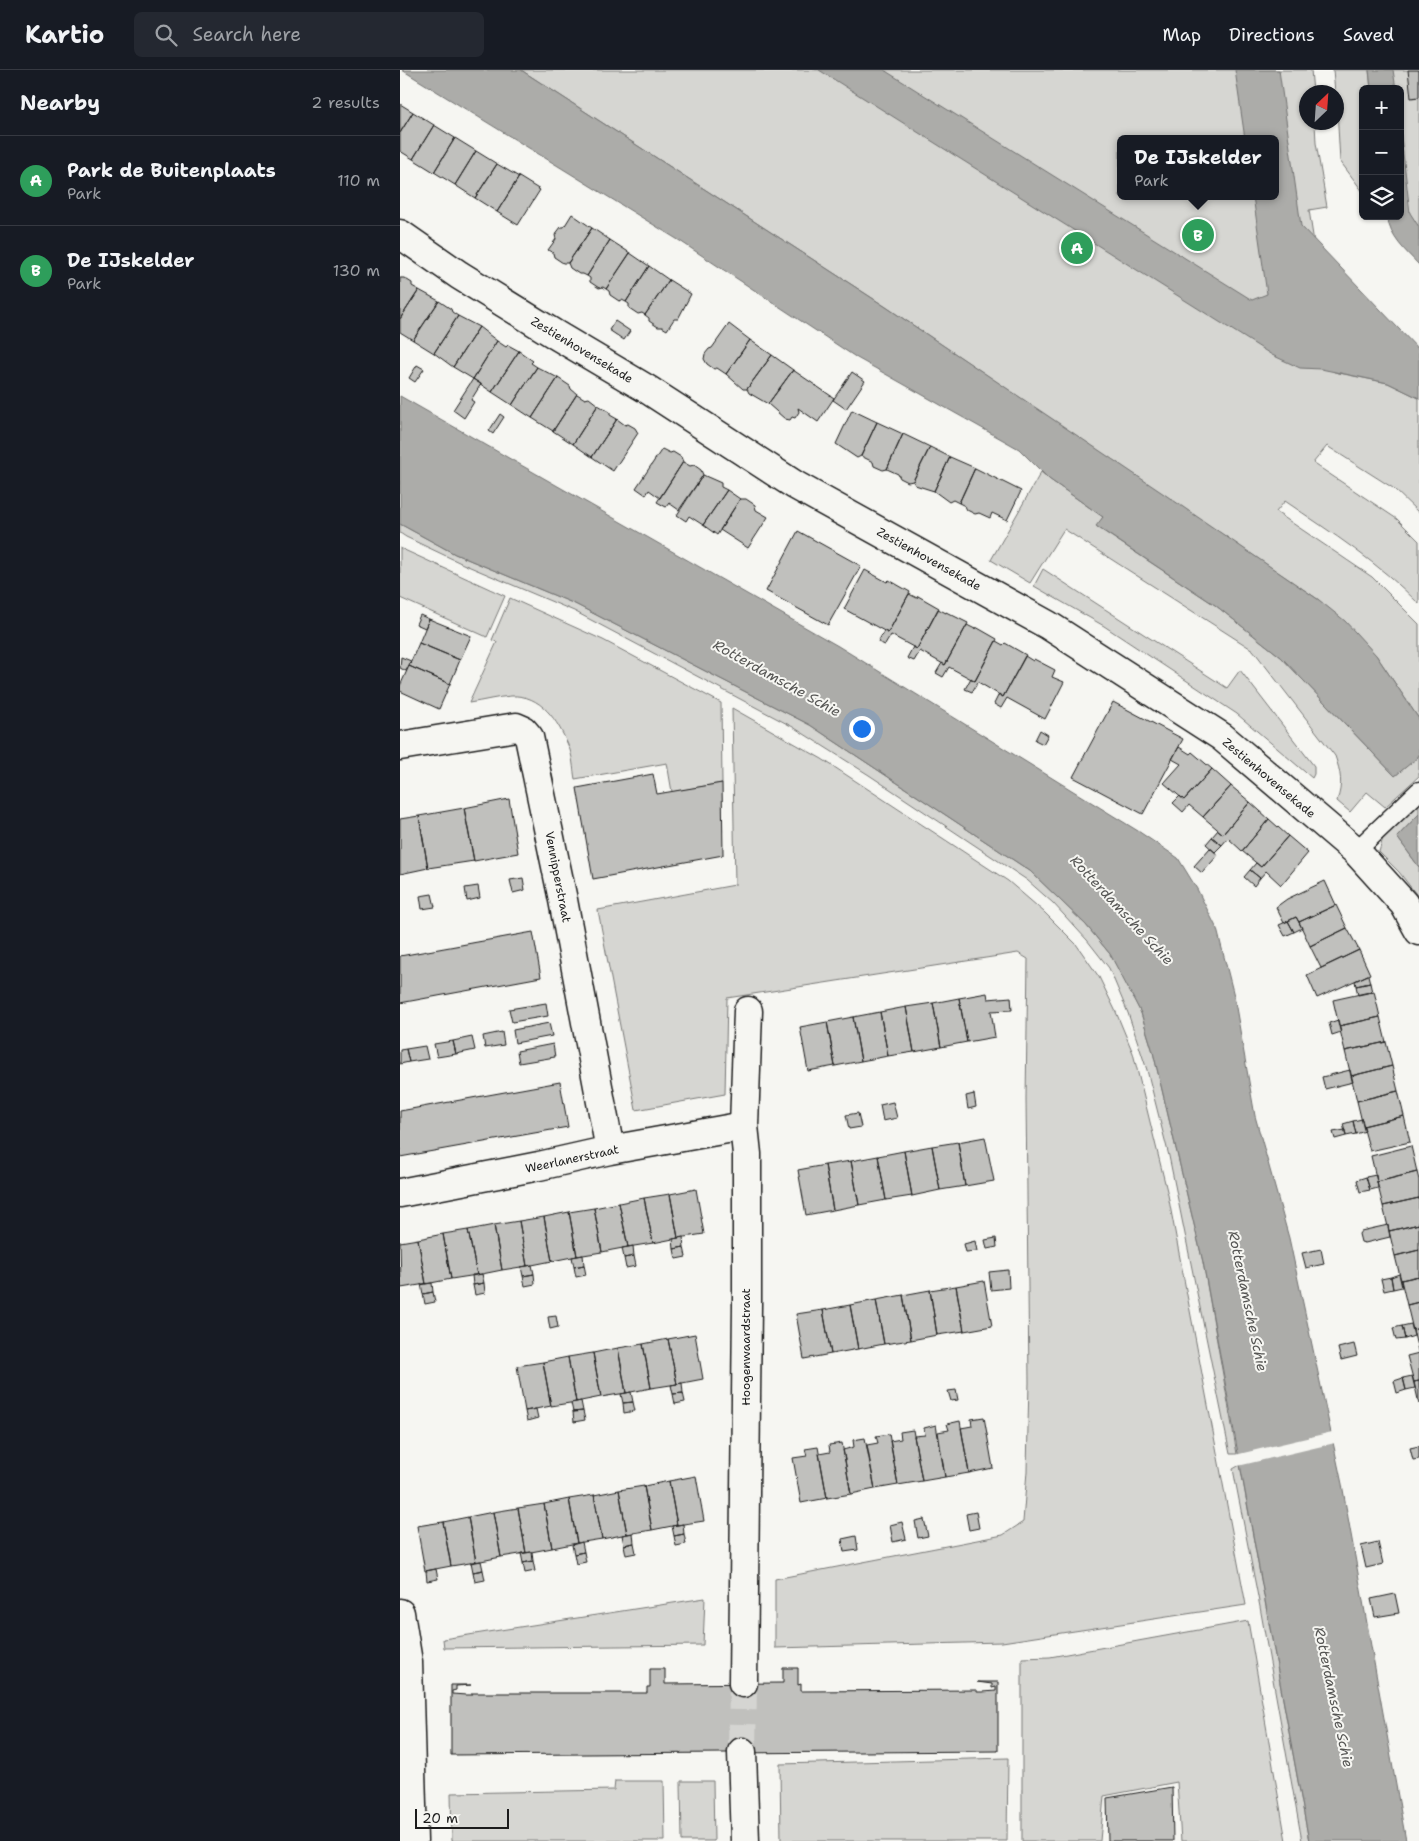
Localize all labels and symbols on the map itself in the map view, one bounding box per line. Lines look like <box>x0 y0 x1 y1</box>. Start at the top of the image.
north arrow <box>1299 85 1344 130</box>
pin: B <box>1182 216 1214 254</box>
pin: A <box>1061 229 1093 267</box>
street label: Zestienhovensekade <box>528 313 636 387</box>
street label: Zestienhovensekade <box>874 524 984 594</box>
water label: Rotterdamsche Schie <box>710 635 844 721</box>
your location <box>849 716 875 742</box>
street label: Zestienhovensekade <box>1219 734 1319 822</box>
street label: Vennipperstraat <box>541 830 575 924</box>
water label: Rotterdamsche Schie <box>1067 851 1177 969</box>
street label: Weerlanerstraat <box>524 1141 620 1177</box>
water label: Rotterdamsche Schie <box>1224 1229 1272 1373</box>
street label: Hoogenwaardstraat <box>738 1288 754 1406</box>
water label: Rotterdamsche Schie <box>1310 1625 1358 1769</box>
scale bar <box>415 1806 509 1829</box>

